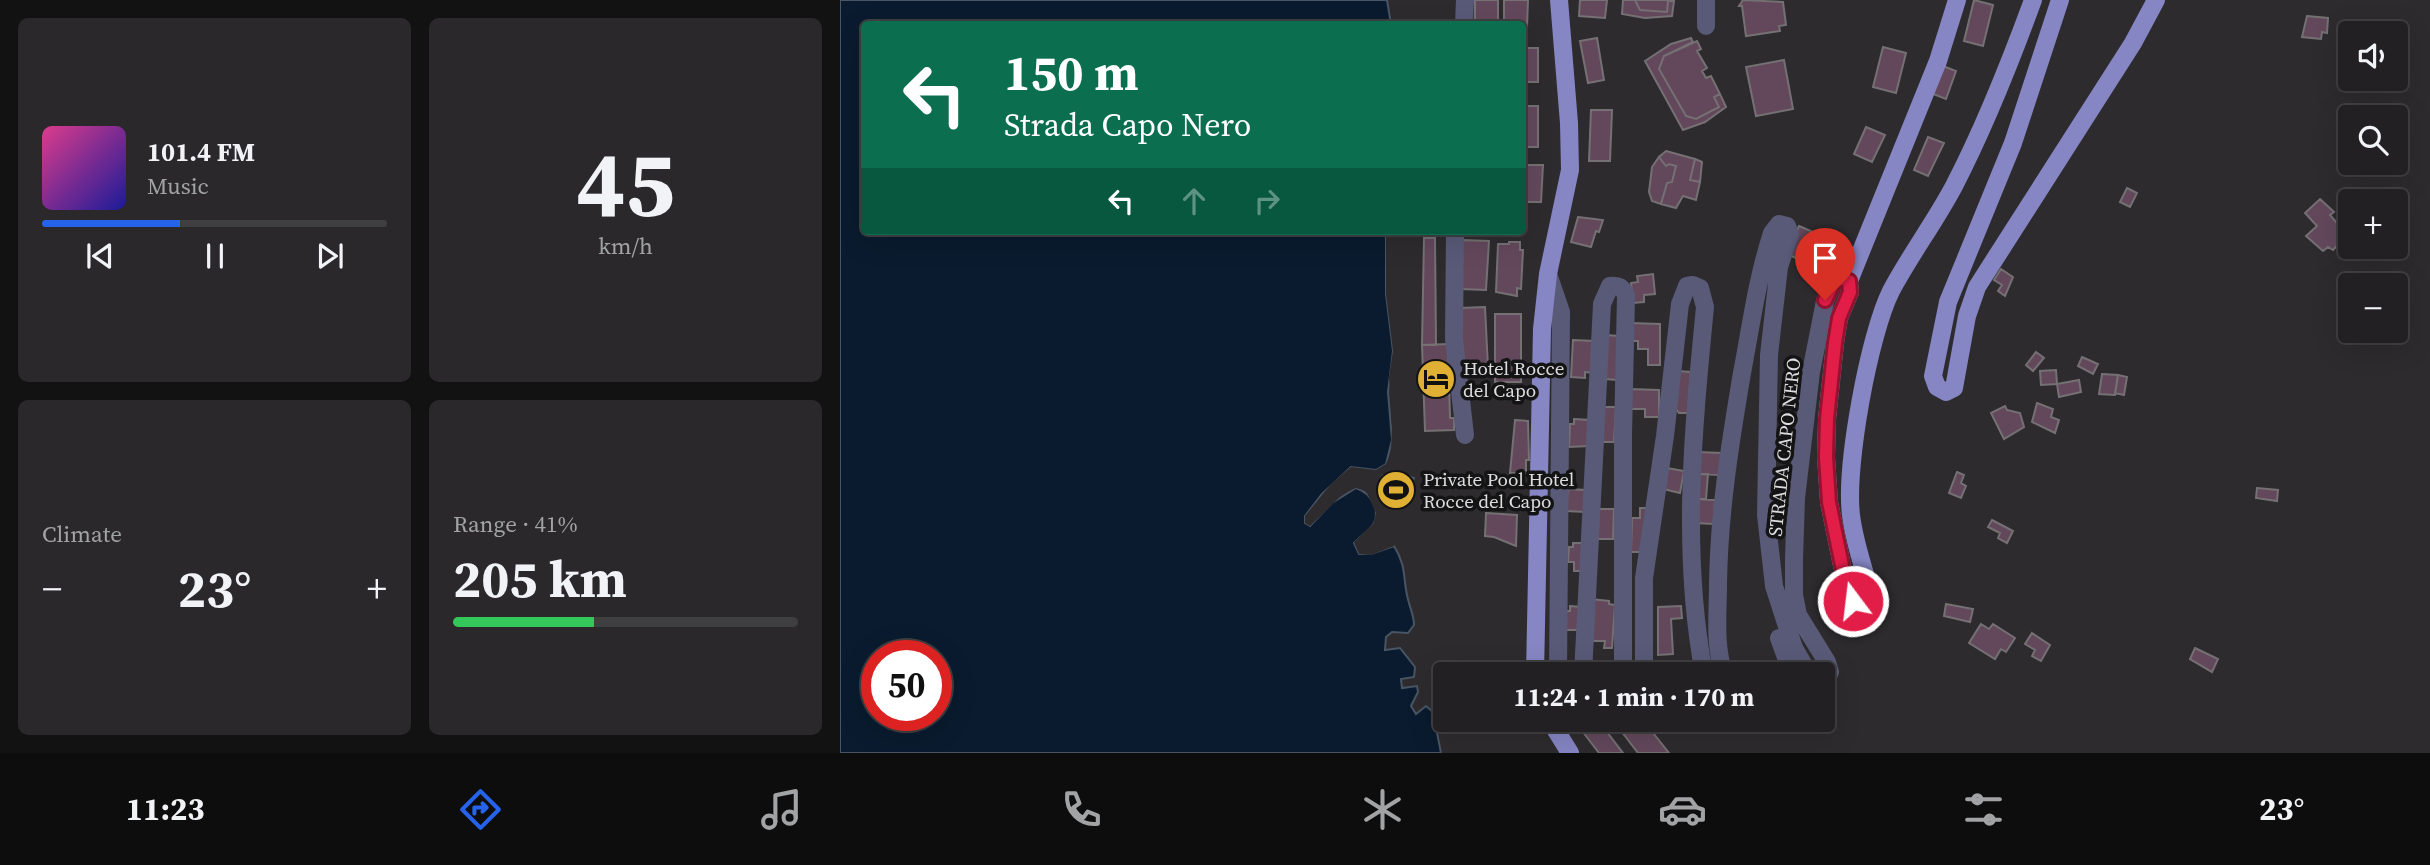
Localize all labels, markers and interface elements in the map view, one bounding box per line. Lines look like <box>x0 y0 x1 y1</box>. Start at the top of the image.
map controls <box>2338 21 2408 343</box>
button: sound <box>2338 21 2408 91</box>
text: 150 m <box>1004 39 1139 106</box>
icon: left <box>889 49 980 140</box>
text: Strada Capo Nero <box>1004 103 1251 147</box>
button: search <box>2338 105 2408 175</box>
text: 45 <box>576 122 675 246</box>
text: 101.4 FM <box>147 134 255 170</box>
text: Music <box>147 170 209 202</box>
icon: left <box>1102 182 1140 220</box>
icon: ahead <box>1175 182 1213 220</box>
icon: right <box>1248 182 1286 220</box>
button: + <box>2338 189 2408 259</box>
pin <box>1795 228 1855 300</box>
text: km/h <box>598 230 653 262</box>
icon: previous <box>81 237 119 275</box>
icon: pause <box>196 237 234 275</box>
icon: next <box>311 237 349 275</box>
icon: arrive <box>1806 239 1844 277</box>
button: − <box>2338 273 2408 343</box>
place label: Hotel Rocce del Capo <box>1463 355 1564 403</box>
street label: STRADA CAPO NERO <box>1762 356 1806 538</box>
hotel icon: Hotel Rocce del Capo <box>1415 358 1457 400</box>
place label: Private Pool Hotel Rocce del Capo <box>1423 466 1575 514</box>
sports icon: Private Pool Hotel Rocce del Capo <box>1375 469 1417 511</box>
text: Range · 41% <box>453 508 578 540</box>
text: Climate <box>42 518 122 550</box>
text: 205 km <box>453 543 627 614</box>
text: 23° <box>178 553 251 624</box>
text: − <box>42 563 62 615</box>
text: + <box>367 563 387 615</box>
position arrow <box>1816 564 1890 638</box>
speed limit sign: 50 <box>861 640 952 731</box>
text: 11:24 · 1 min · 170 m <box>1514 679 1754 715</box>
icon: directions <box>456 785 505 834</box>
icon: music <box>757 785 806 834</box>
icon: phone <box>1057 785 1106 834</box>
icon: climate <box>1358 785 1407 834</box>
icon: car <box>1658 785 1707 834</box>
icon: filters <box>1959 785 2008 834</box>
text: 11:23 <box>126 787 205 831</box>
text: 23° <box>2259 787 2304 831</box>

